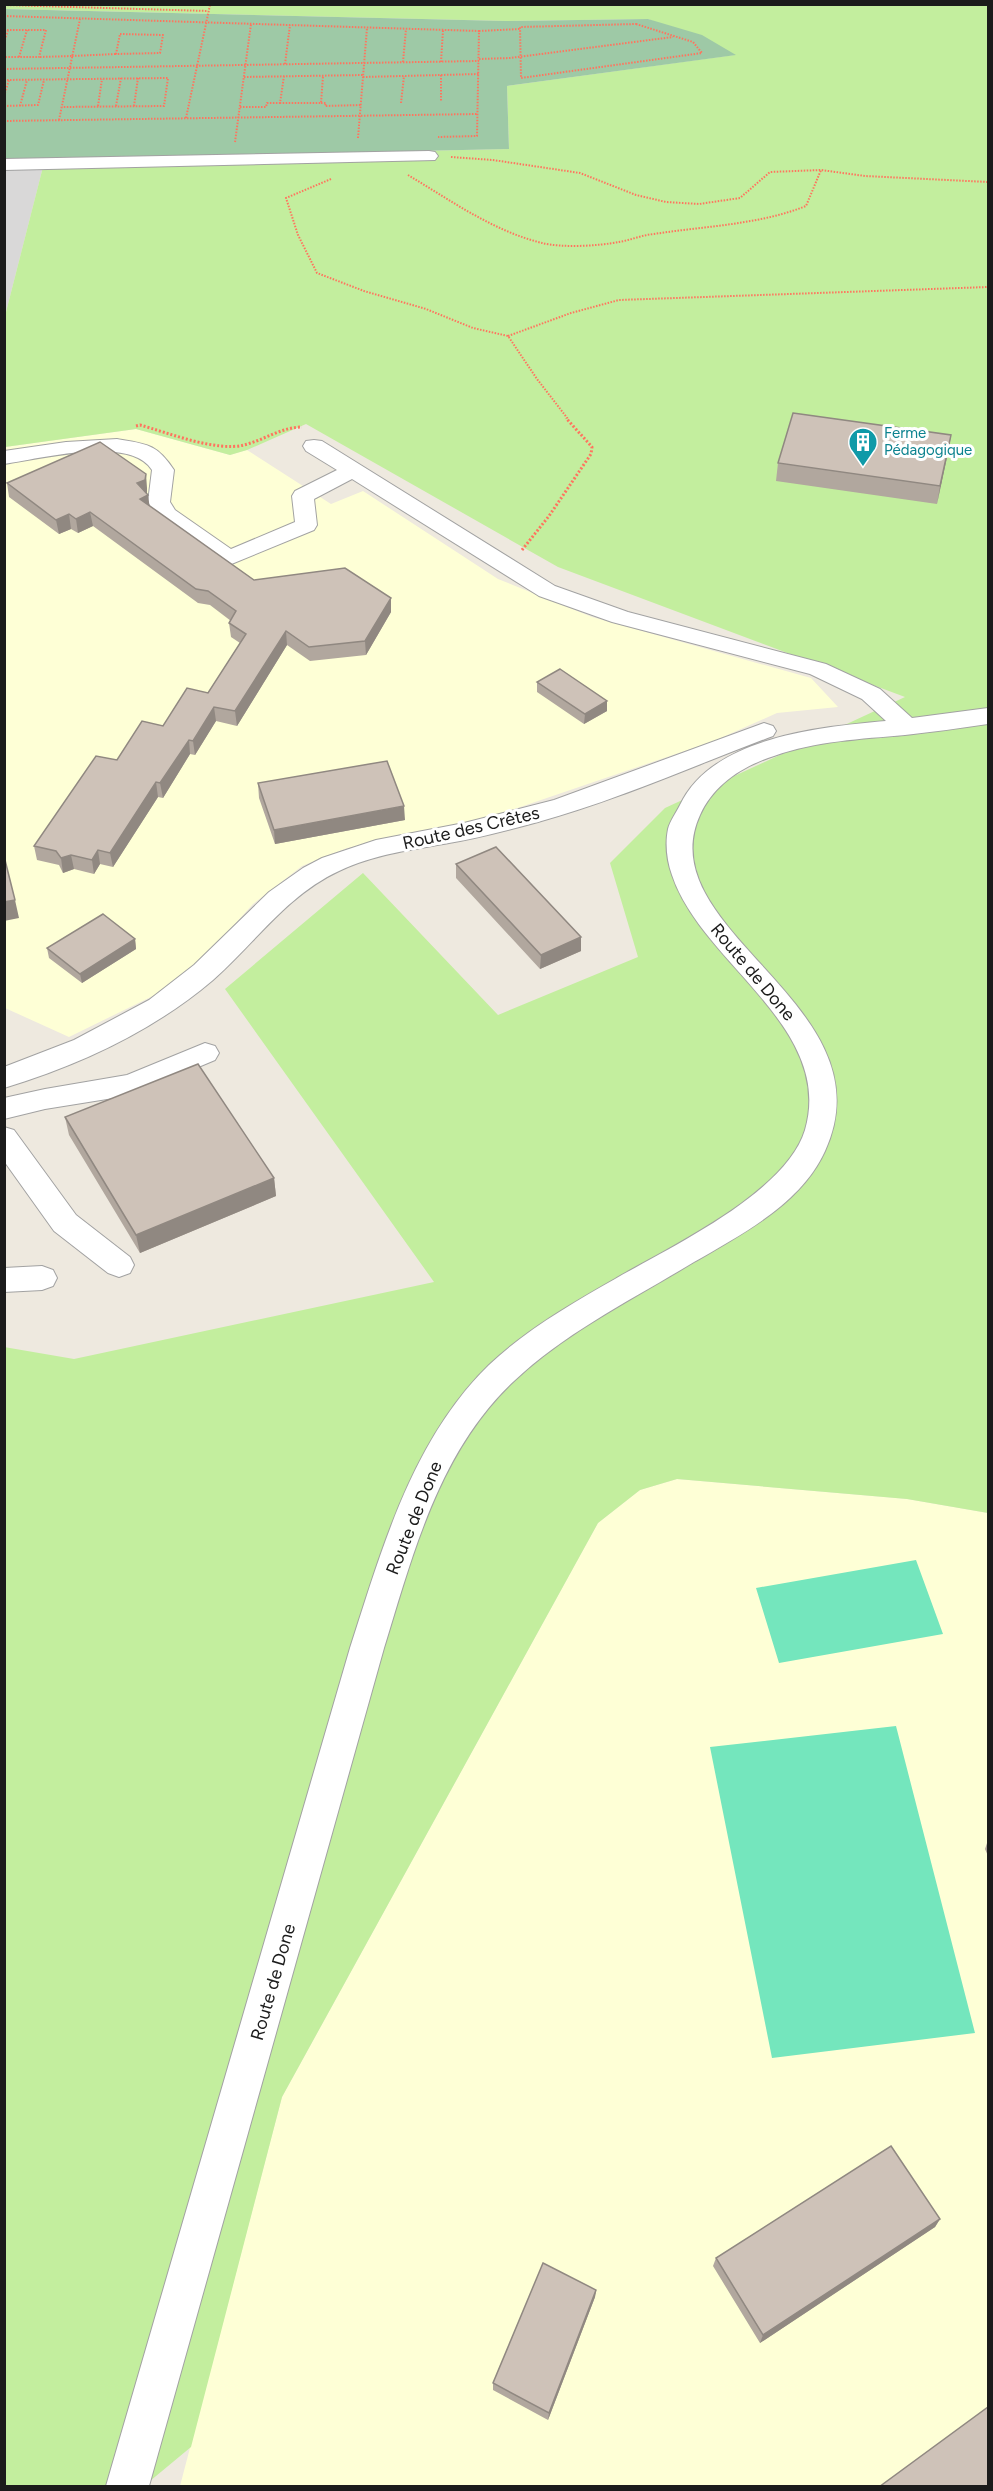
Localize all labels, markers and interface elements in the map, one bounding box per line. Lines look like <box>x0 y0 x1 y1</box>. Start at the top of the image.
place label: Ferme Pédagogique <box>884 424 972 459</box>
building icon: Ferme Pédagogique <box>847 426 879 468</box>
street label: Route des Crêtes <box>400 802 542 854</box>
street label: Route de Done <box>706 919 800 1025</box>
street label: Route de Done <box>381 1458 447 1578</box>
street label: Route de Done <box>246 1921 300 2043</box>

